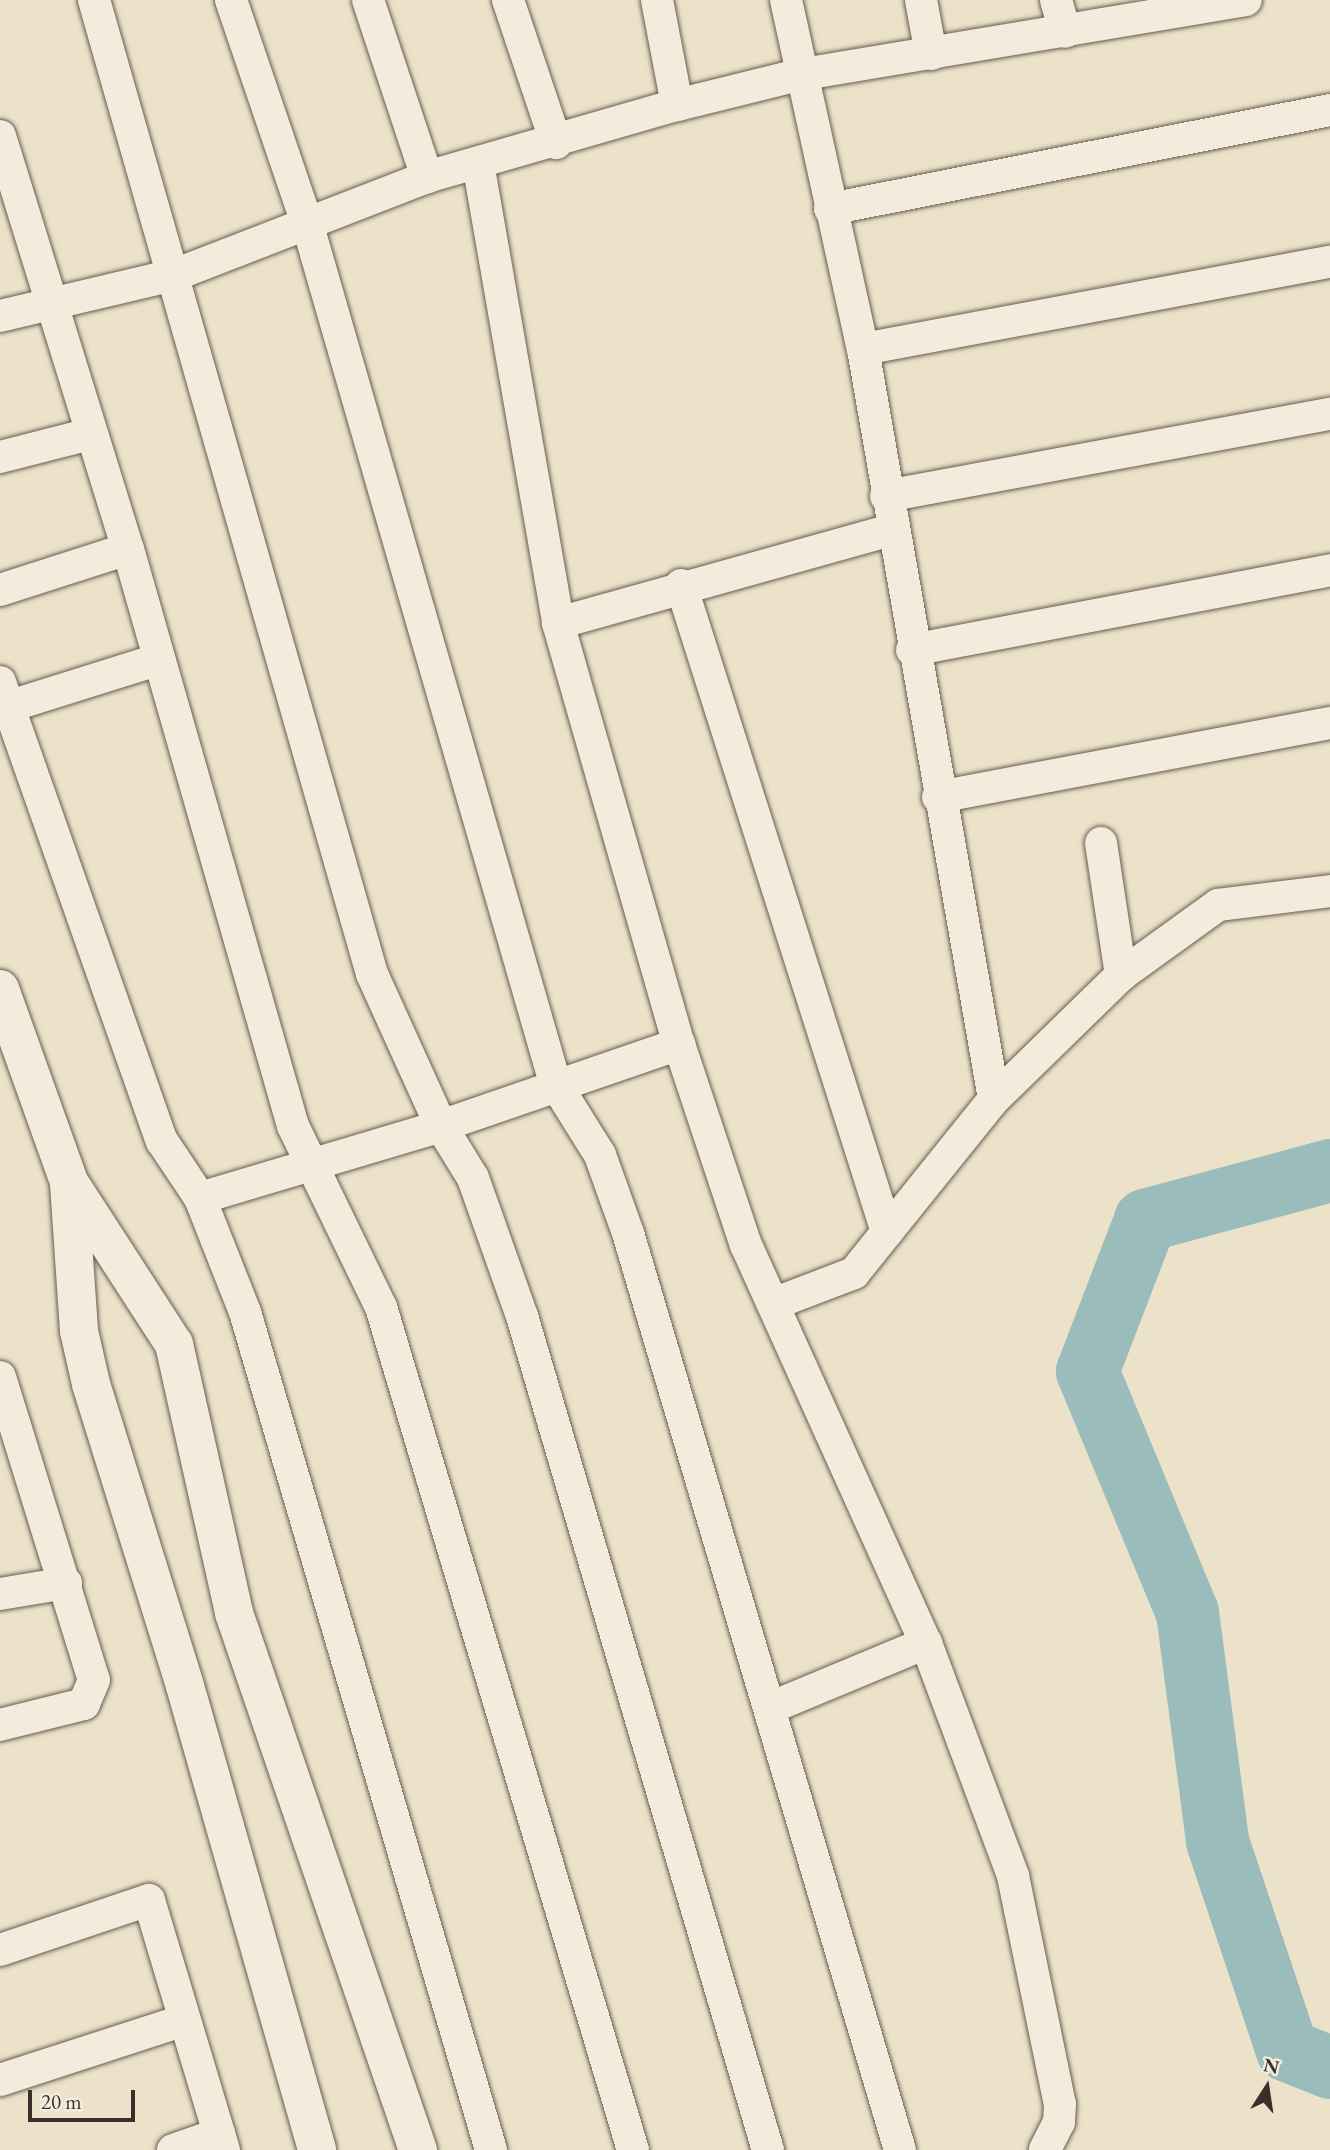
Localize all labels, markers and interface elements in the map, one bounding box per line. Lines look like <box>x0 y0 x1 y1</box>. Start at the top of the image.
north arrow <box>1232 2052 1302 2122</box>
text: N <box>1261 2052 1282 2080</box>
scale bar <box>32 2076 138 2120</box>
text: 20 m <box>41 2088 82 2115</box>

